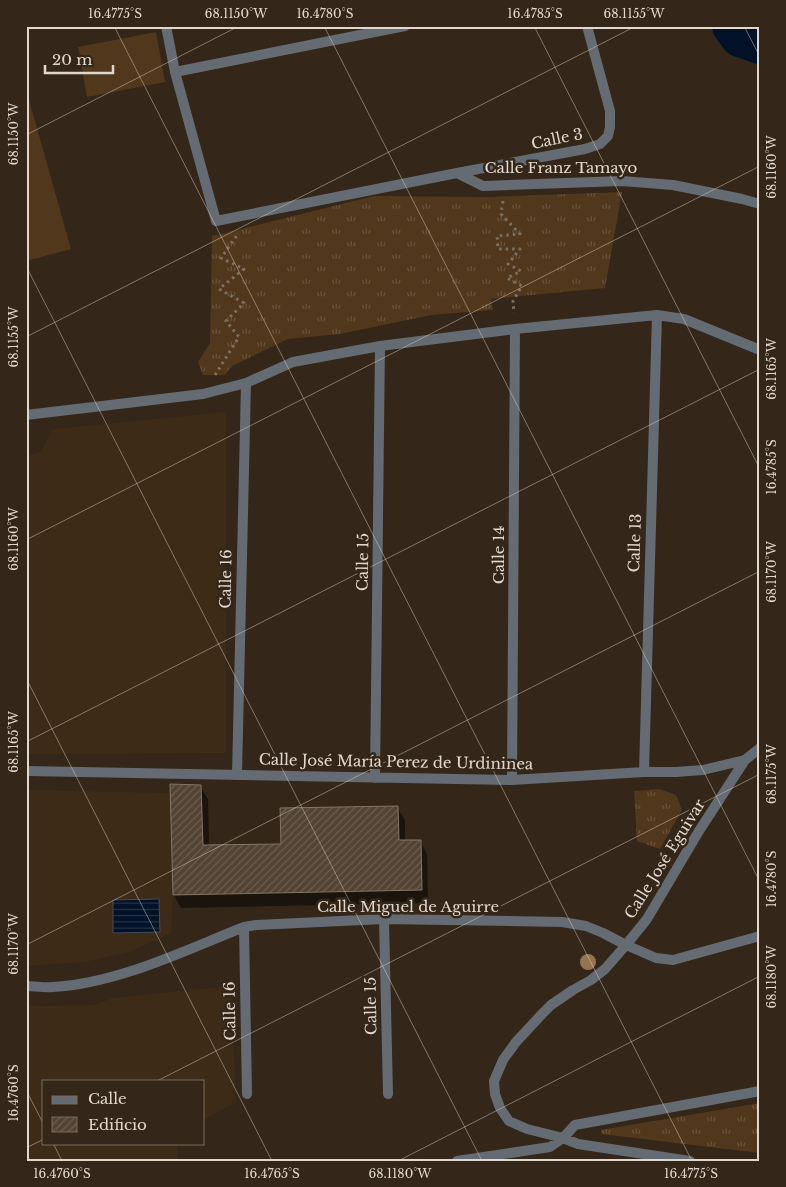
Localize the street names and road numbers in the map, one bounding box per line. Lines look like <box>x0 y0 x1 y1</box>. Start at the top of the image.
street label: Calle 3 <box>529 124 584 153</box>
street label: Calle Franz Tamayo <box>485 158 638 177</box>
street label: Calle 13 <box>624 513 645 573</box>
street label: Calle 14 <box>489 526 508 584</box>
street label: Calle 15 <box>352 533 373 591</box>
street label: Calle 16 <box>215 549 236 609</box>
street label: Calle José María Perez de Urdininea <box>259 750 534 773</box>
street label: Calle José Eguivar <box>620 795 709 922</box>
street label: Calle Miguel de Aguirre <box>317 897 499 916</box>
street label: Calle 15 <box>360 977 381 1035</box>
street label: Calle 16 <box>219 981 240 1041</box>

